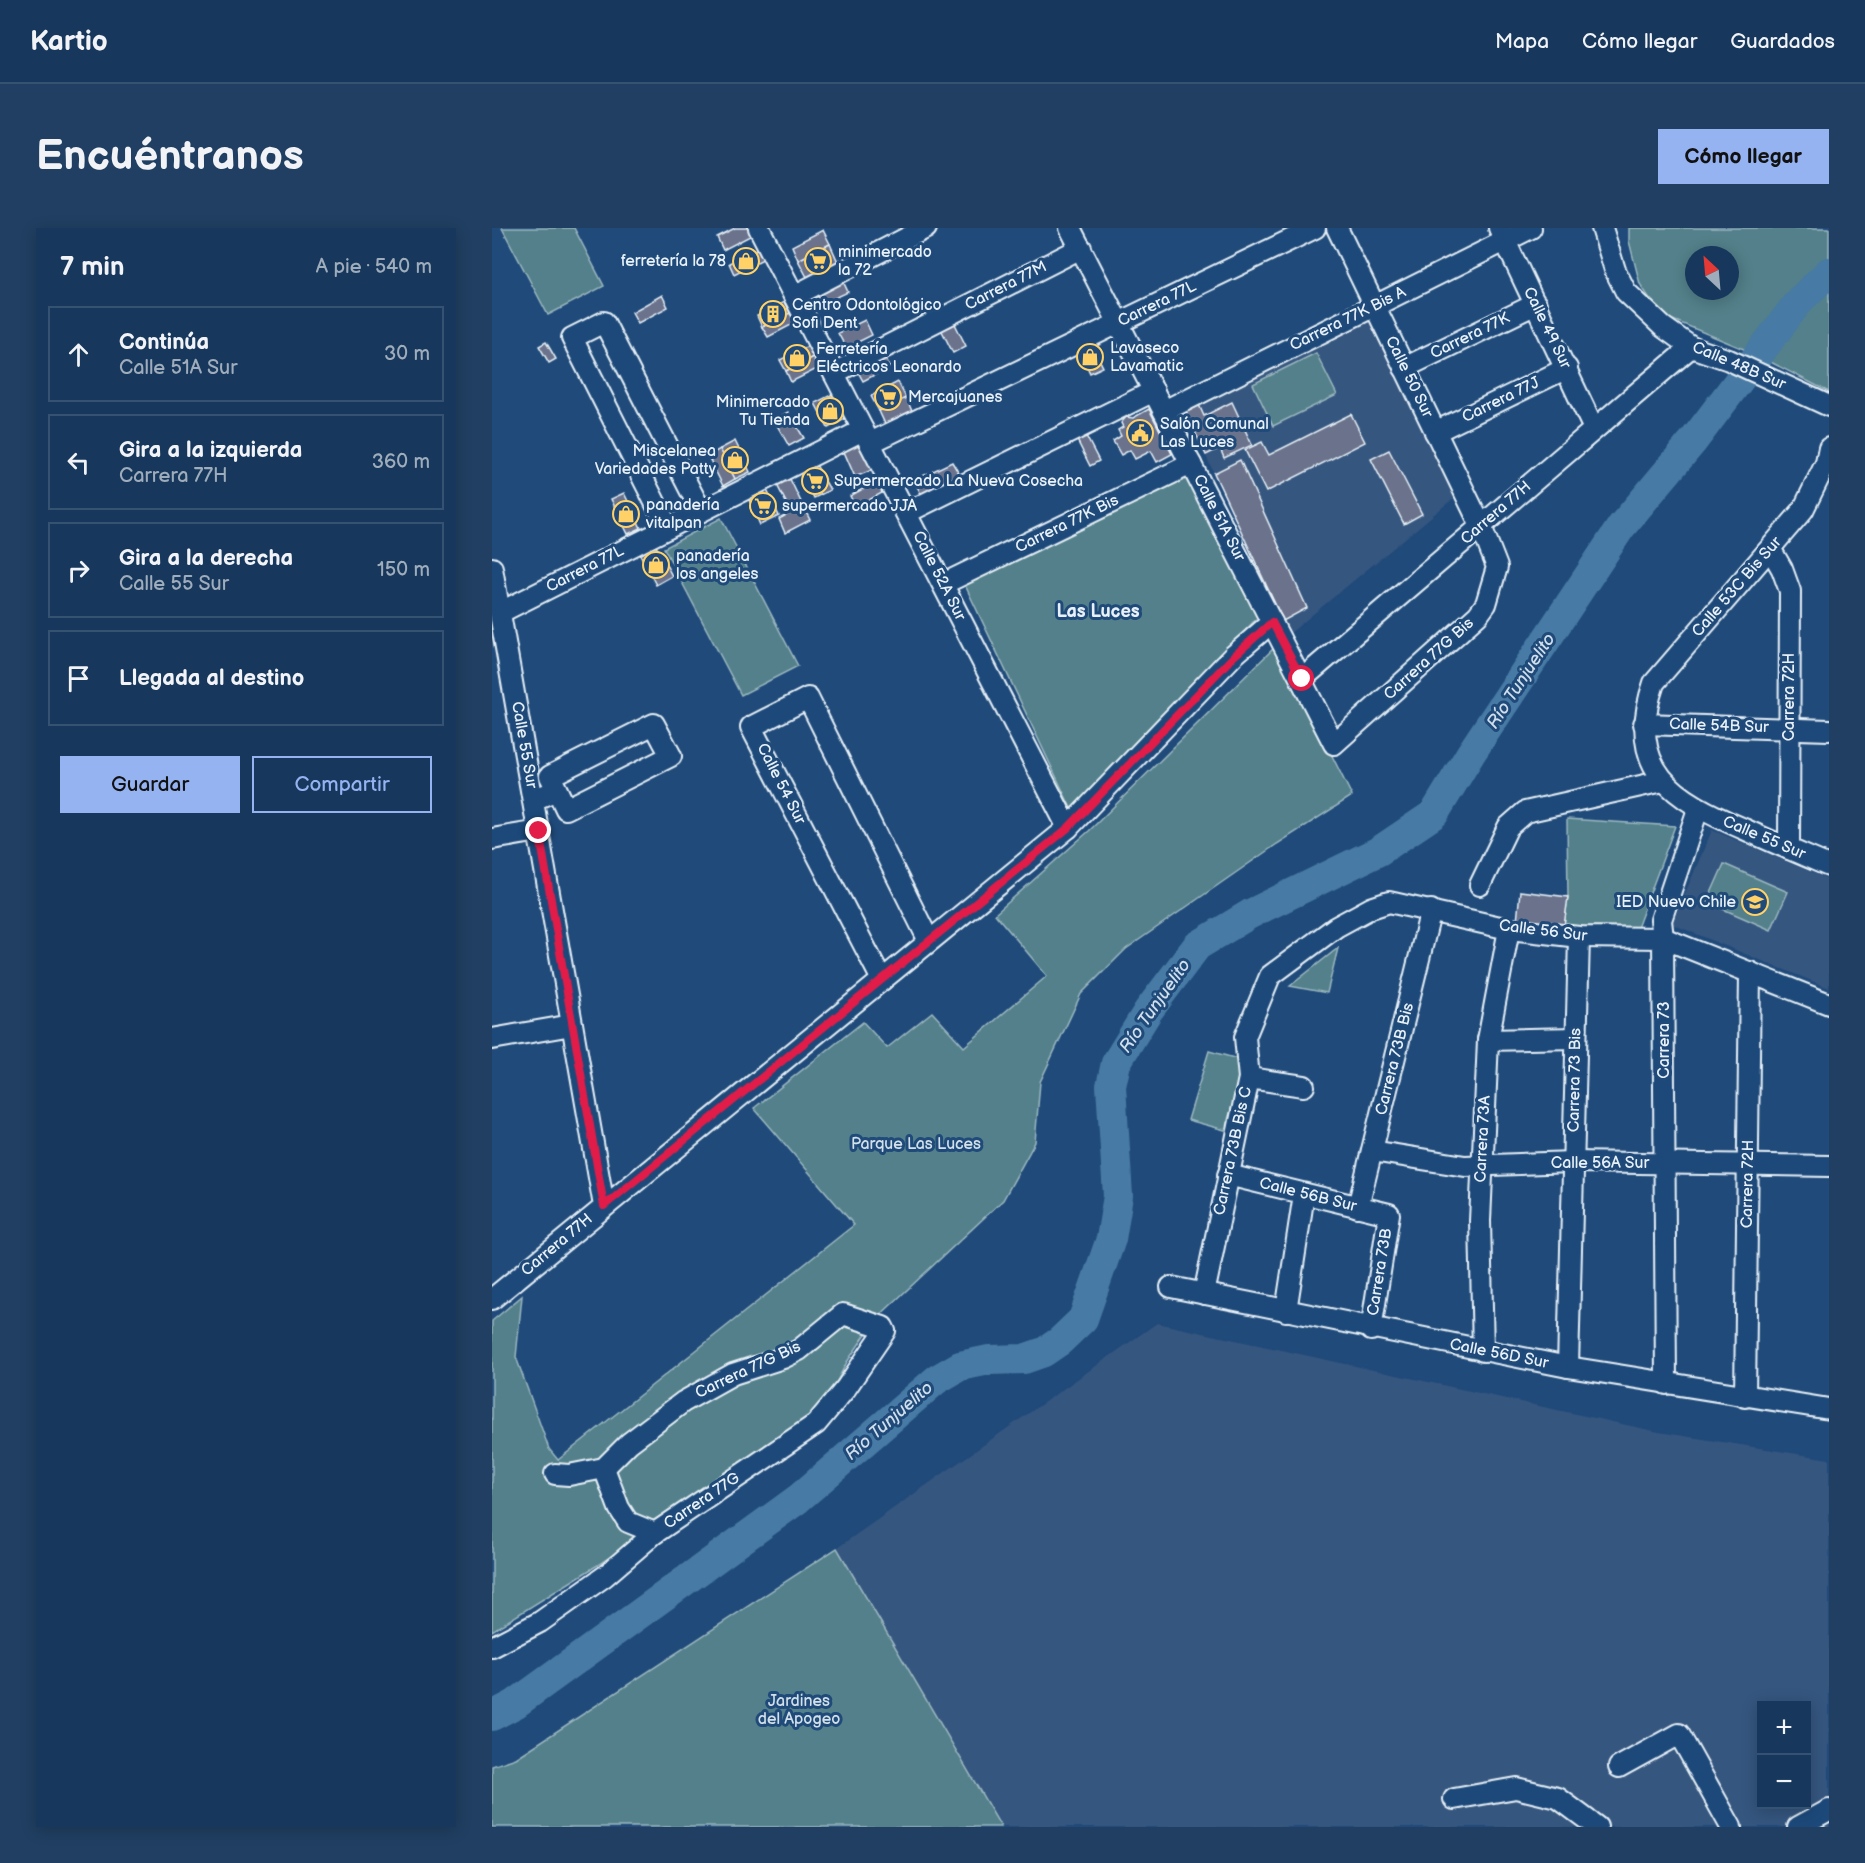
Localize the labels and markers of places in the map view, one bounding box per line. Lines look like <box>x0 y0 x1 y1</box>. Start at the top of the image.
place label: minimercado la 72 <box>838 243 932 280</box>
shop icon: ferretería la 78 <box>731 246 761 276</box>
supermarket icon: minimercado la 72 <box>803 246 833 276</box>
place label: ferretería la 78 <box>621 252 726 271</box>
place label: Centro Odontológico Sofi Dent <box>792 296 942 333</box>
building icon: Centro Odontológico Sofi Dent <box>758 299 788 329</box>
place label: Lavaseco Lavamatic <box>1110 339 1184 376</box>
place label: Ferretería Eléctricos Leonardo <box>816 340 962 377</box>
shop icon: Lavaseco Lavamatic <box>1075 342 1105 372</box>
shop icon: Ferretería Eléctricos Leonardo <box>782 343 812 373</box>
supermarket icon: Mercajuanes <box>873 382 903 412</box>
place label: Mercajuanes <box>908 388 1003 407</box>
place label: Minimercado Tu Tienda <box>716 393 810 430</box>
shop icon: Minimercado Tu Tienda <box>815 396 845 426</box>
place label: Salón Comunal Las Luces <box>1160 415 1269 452</box>
public building icon: Salón Comunal Las Luces <box>1125 418 1155 448</box>
place label: Miscelanea Variedades Patty <box>595 442 717 479</box>
shop icon: Miscelanea Variedades Patty <box>720 445 750 475</box>
supermarket icon: Supermercado La Nueva Cosecha <box>800 466 830 496</box>
place label: Supermercado La Nueva Cosecha <box>834 472 1083 491</box>
supermarket icon: supermercado JJA <box>748 491 778 521</box>
place label: panadería vitalpan <box>645 496 720 533</box>
place label: supermercado JJA <box>782 497 917 516</box>
shop icon: panadería vitalpan <box>611 499 641 529</box>
place label: panadería los angeles <box>676 547 759 584</box>
shop icon: panadería los angeles <box>641 550 671 580</box>
school or university icon: IED Nuevo Chile <box>1740 887 1770 917</box>
place label: IED Nuevo Chile <box>1616 893 1737 912</box>

